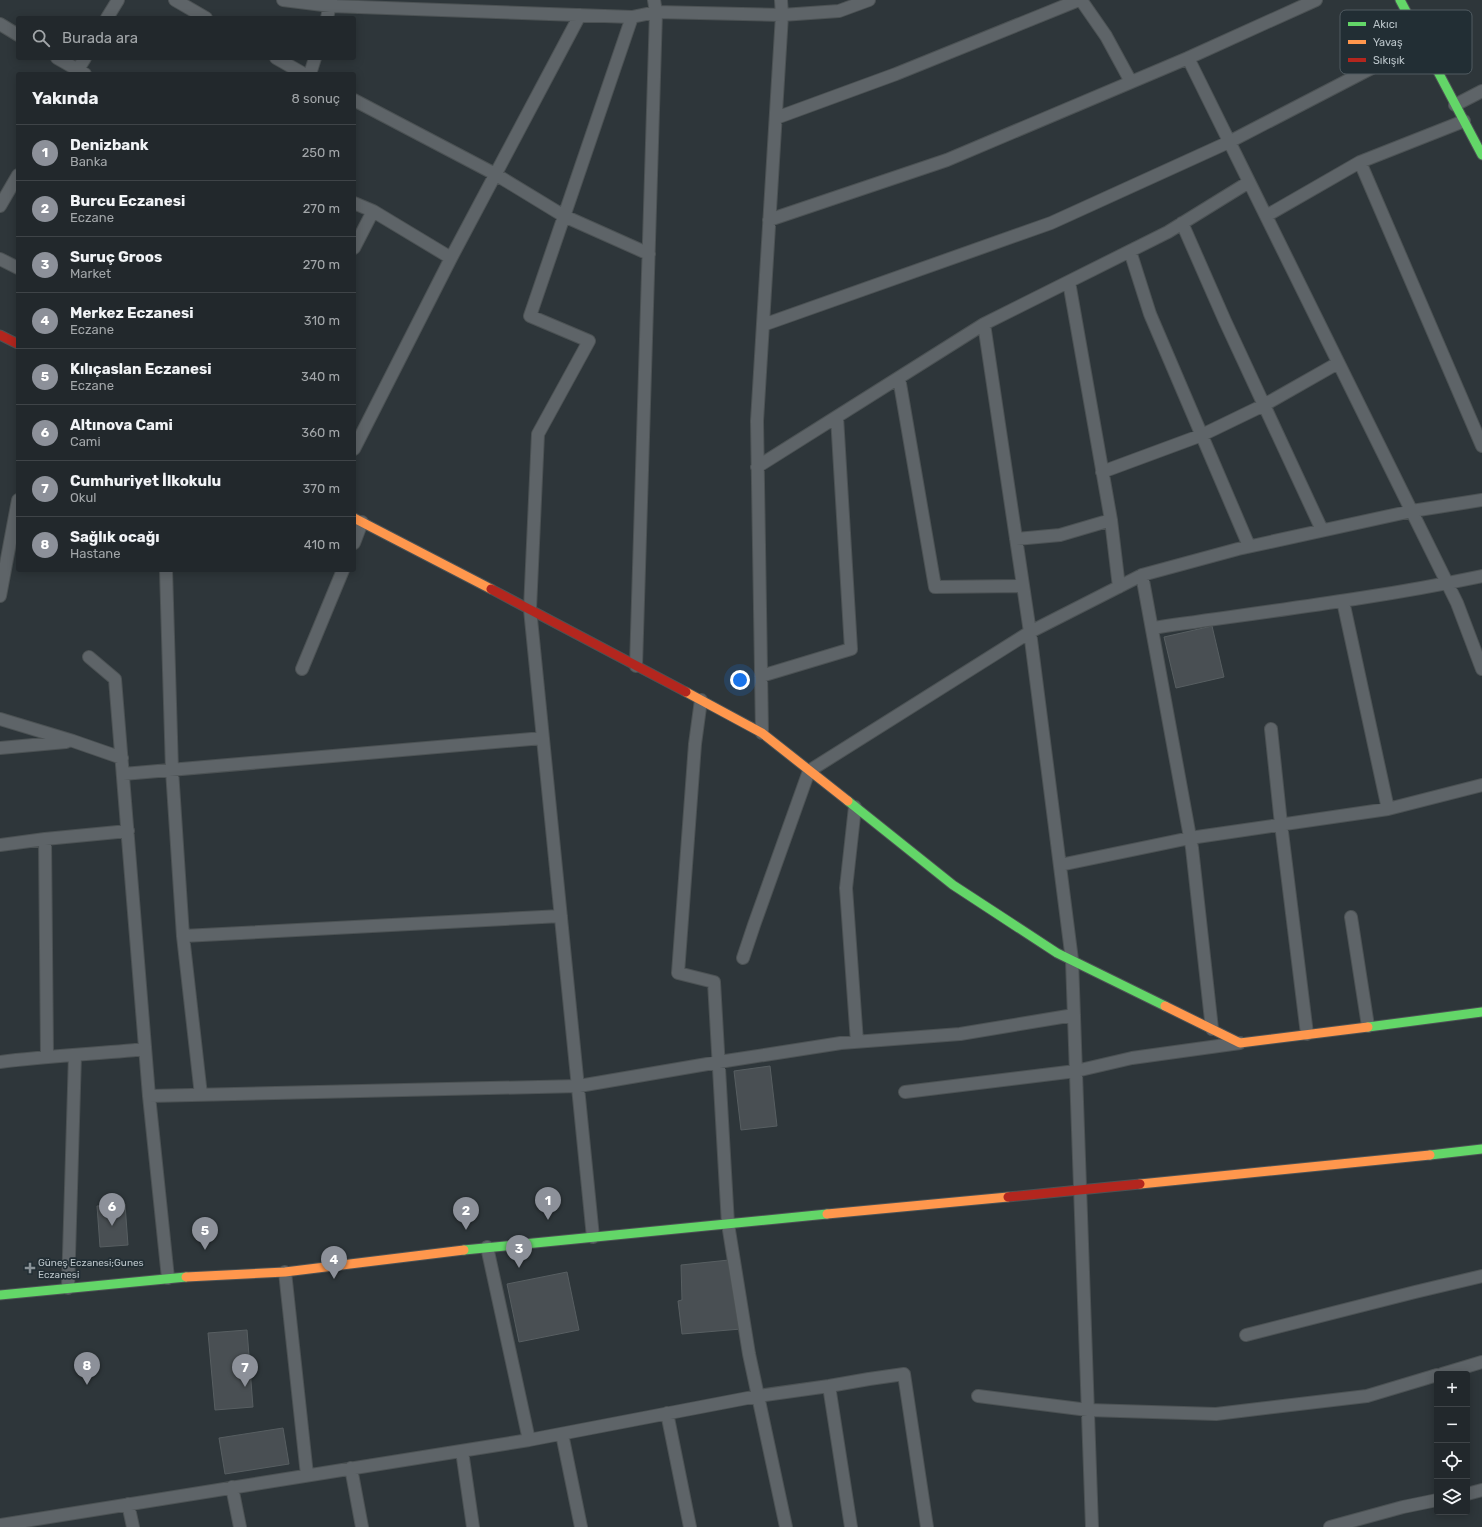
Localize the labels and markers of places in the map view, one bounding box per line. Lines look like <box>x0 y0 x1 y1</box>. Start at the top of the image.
pin: 1 <box>535 1187 561 1220</box>
pin: 6 <box>99 1193 125 1226</box>
pin: 2 <box>453 1197 479 1230</box>
pin: 5 <box>192 1217 218 1250</box>
pin: 3 <box>506 1235 532 1268</box>
pin: 4 <box>321 1246 347 1279</box>
place label: Güneş Eczanesi;Gunes Eczanesi <box>38 1257 144 1281</box>
marker: Güneş Eczanesi;Gunes Eczanesi <box>25 1263 35 1273</box>
pin: 8 <box>74 1352 100 1385</box>
pin: 7 <box>232 1354 258 1387</box>

